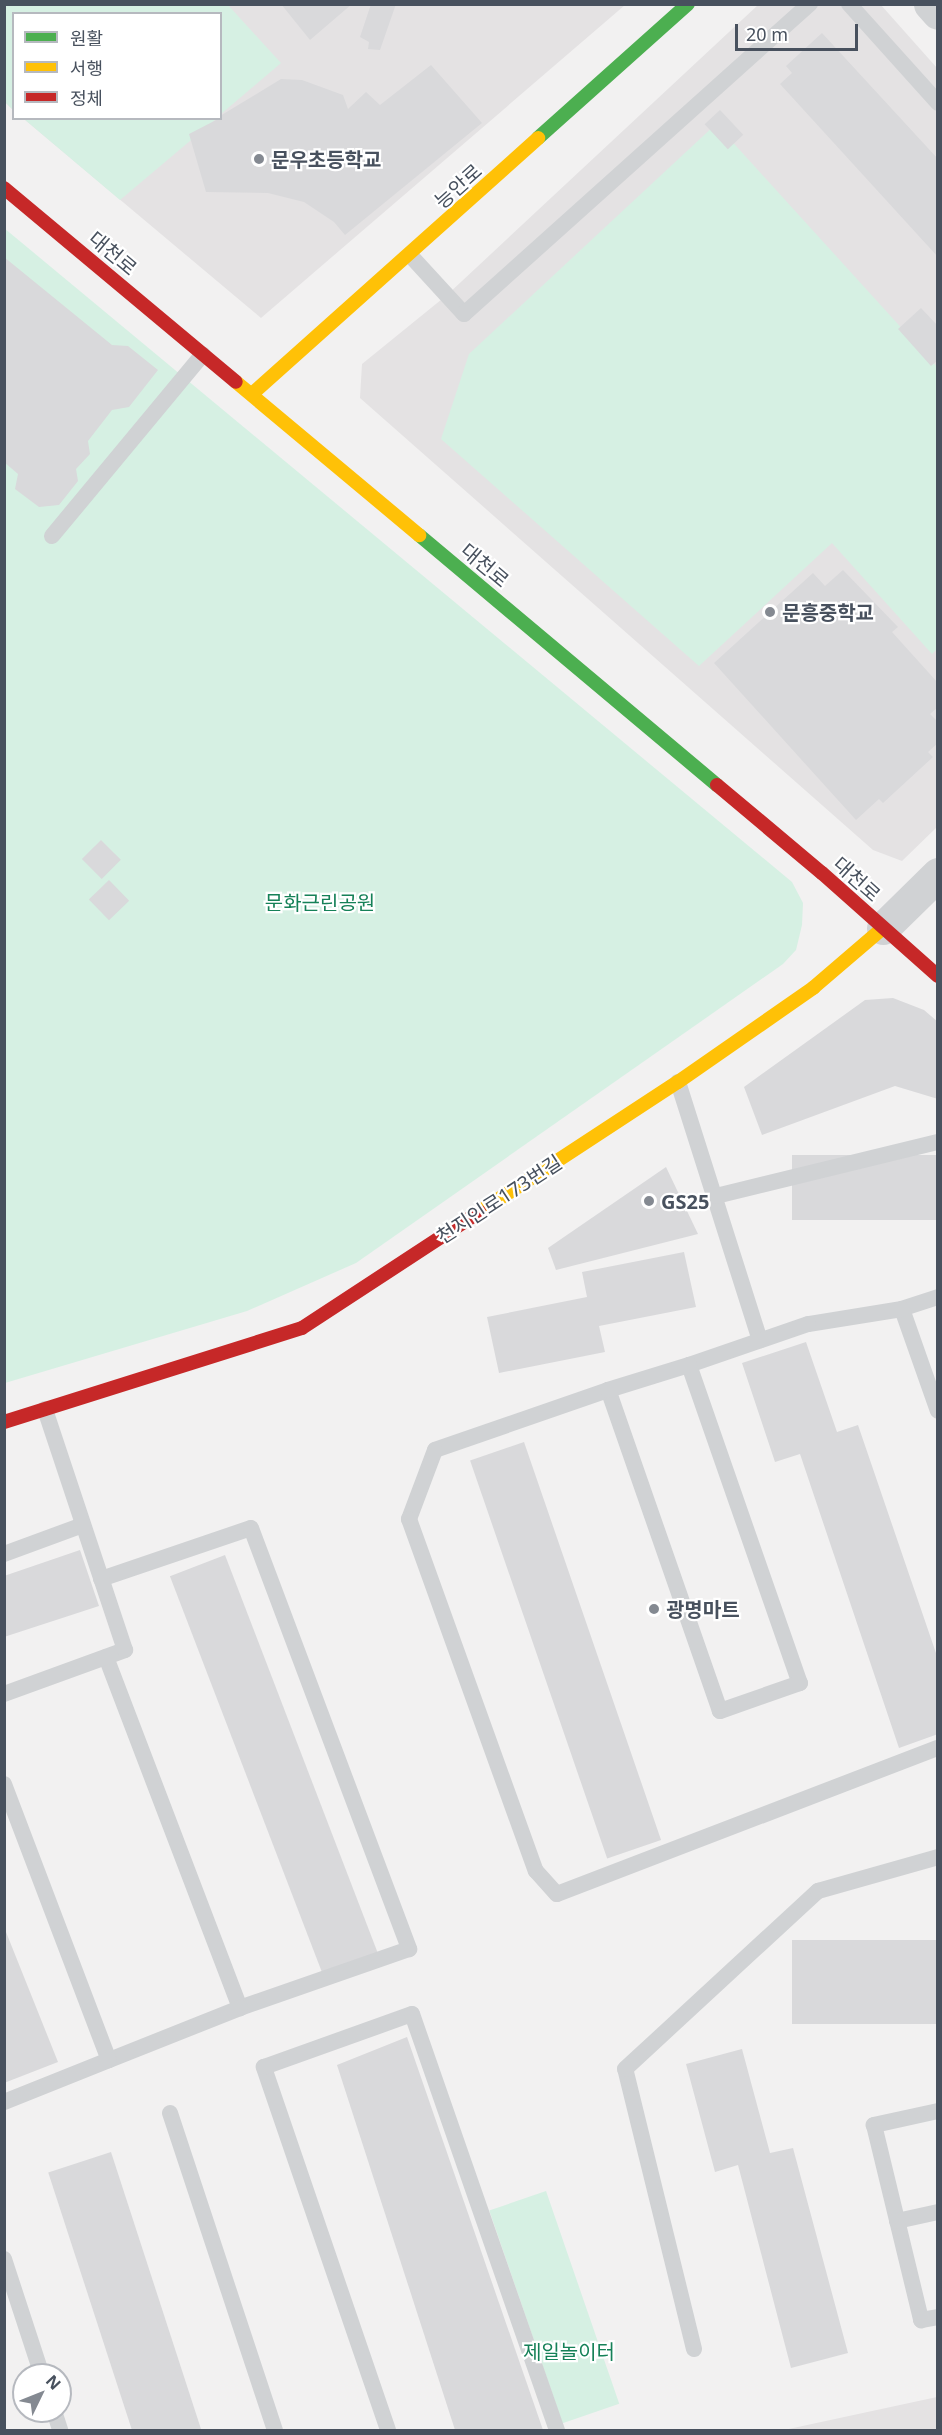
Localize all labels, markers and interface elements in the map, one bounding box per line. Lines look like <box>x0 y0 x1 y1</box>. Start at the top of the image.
legend <box>12 12 222 120</box>
scale bar <box>738 12 861 50</box>
text: 20 m <box>746 22 788 46</box>
text: 원활 <box>70 26 103 50</box>
text: 서행 <box>70 56 103 80</box>
text: 정체 <box>70 86 103 110</box>
place label: 문우초등학교 <box>271 147 381 171</box>
marker: 문우초등학교 <box>252 152 266 166</box>
street label: 능안로 <box>429 159 487 213</box>
street label: 대천로 <box>84 226 142 280</box>
street label: 대천로 <box>456 538 514 592</box>
place label: 문흥중학교 <box>782 600 874 624</box>
marker: 문흥중학교 <box>763 605 777 619</box>
street label: 대천로 <box>828 852 886 906</box>
park label: 문화근린공원 <box>265 890 375 914</box>
street label: 천지인로173번길 <box>432 1150 566 1248</box>
place label: GS25 <box>661 1189 709 1213</box>
marker: GS25 <box>642 1194 656 1208</box>
place label: 광명마트 <box>666 1597 740 1621</box>
marker: 광명마트 <box>647 1602 661 1616</box>
park label: 제일놀이터 <box>523 2339 615 2363</box>
north arrow <box>12 2363 72 2423</box>
text: N <box>41 2370 66 2394</box>

